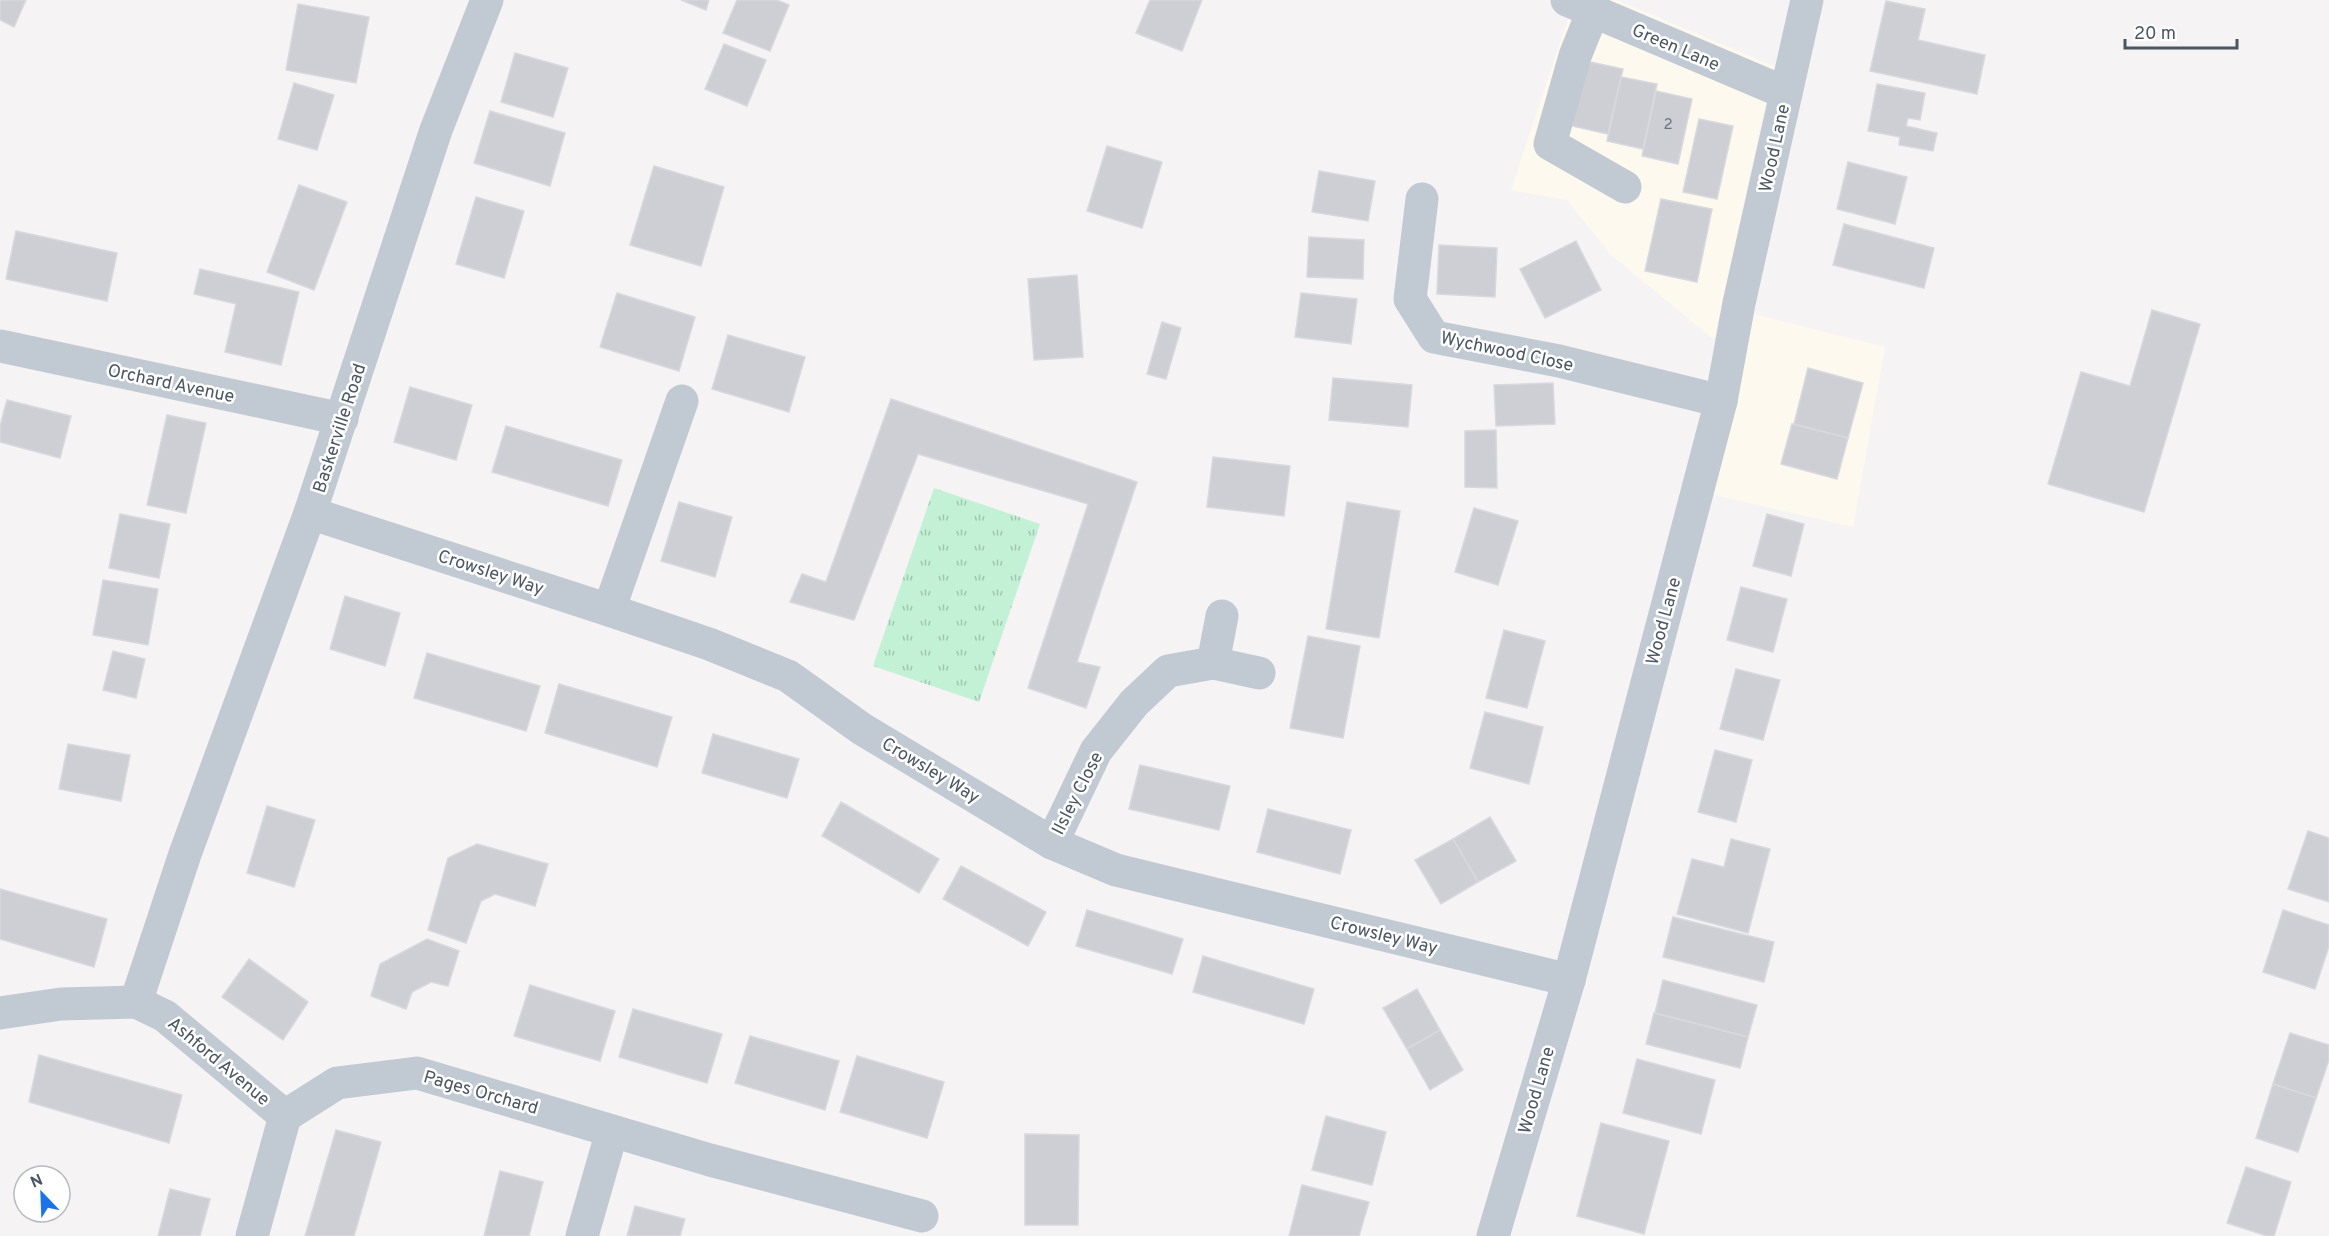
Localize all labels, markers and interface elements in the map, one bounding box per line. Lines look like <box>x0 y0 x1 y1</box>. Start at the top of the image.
scale bar <box>2125 12 2238 50</box>
street label: Green Lane <box>1628 20 1723 77</box>
text: 20 m <box>2134 23 2176 46</box>
street label: Wood Lane <box>1755 102 1796 195</box>
house number: 2 <box>1663 116 1673 135</box>
street label: Wychwood Close <box>1438 327 1575 378</box>
street label: Orchard Avenue <box>105 360 236 409</box>
street label: Baskerville Road <box>309 361 372 496</box>
street label: Crowsley Way <box>435 545 547 601</box>
street label: Wood Lane <box>1642 575 1687 668</box>
street label: Crowsley Way <box>877 733 983 810</box>
street label: Ilsley Close <box>1048 748 1109 839</box>
street label: Crowsley Way <box>1327 912 1440 961</box>
street label: Ashford Avenue <box>162 1013 274 1112</box>
street label: Wood Lane <box>1514 1044 1561 1137</box>
street label: Pages Orchard <box>421 1066 541 1121</box>
north arrow <box>12 1164 72 1224</box>
text: N <box>28 1171 46 1193</box>

